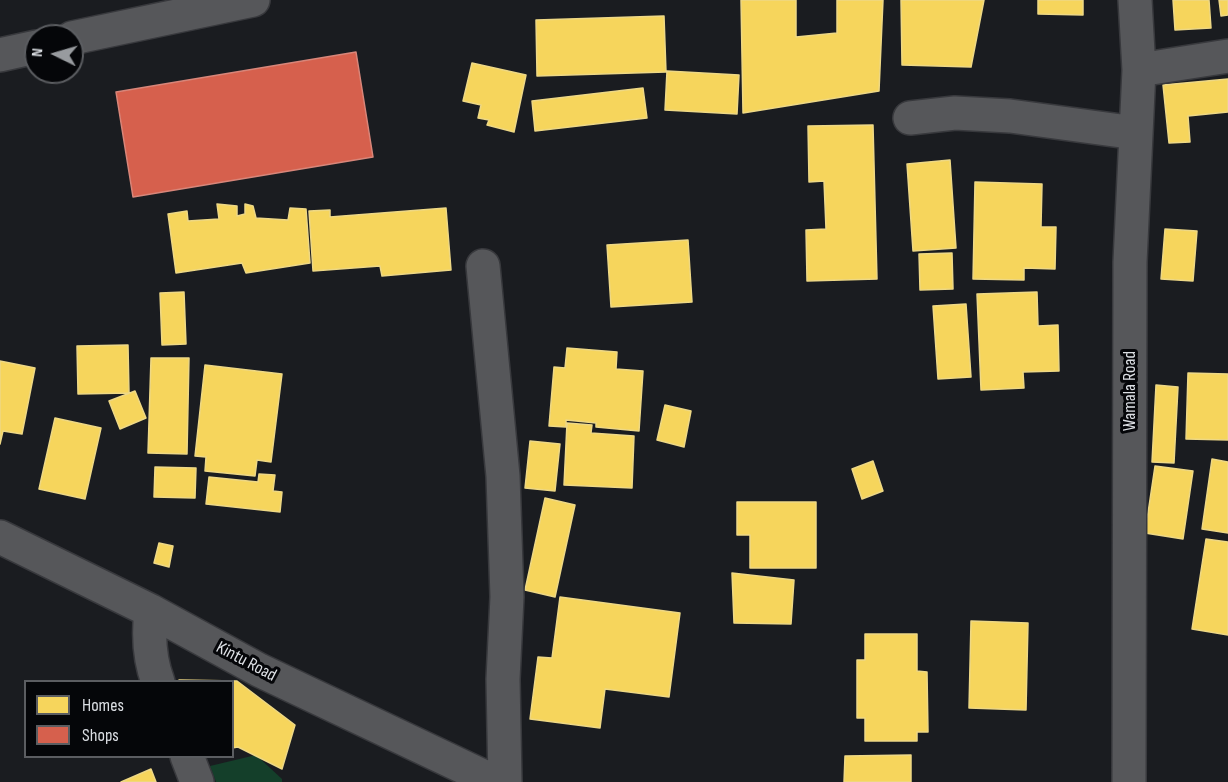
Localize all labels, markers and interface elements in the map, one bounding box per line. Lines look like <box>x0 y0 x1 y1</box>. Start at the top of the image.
north arrow <box>24 24 84 84</box>
text: N <box>28 47 47 58</box>
street label: Wamala Road <box>1119 351 1141 431</box>
street label: Kintu Road <box>212 637 280 687</box>
legend <box>24 680 234 758</box>
text: Homes <box>82 695 124 716</box>
text: Shops <box>82 725 119 746</box>

